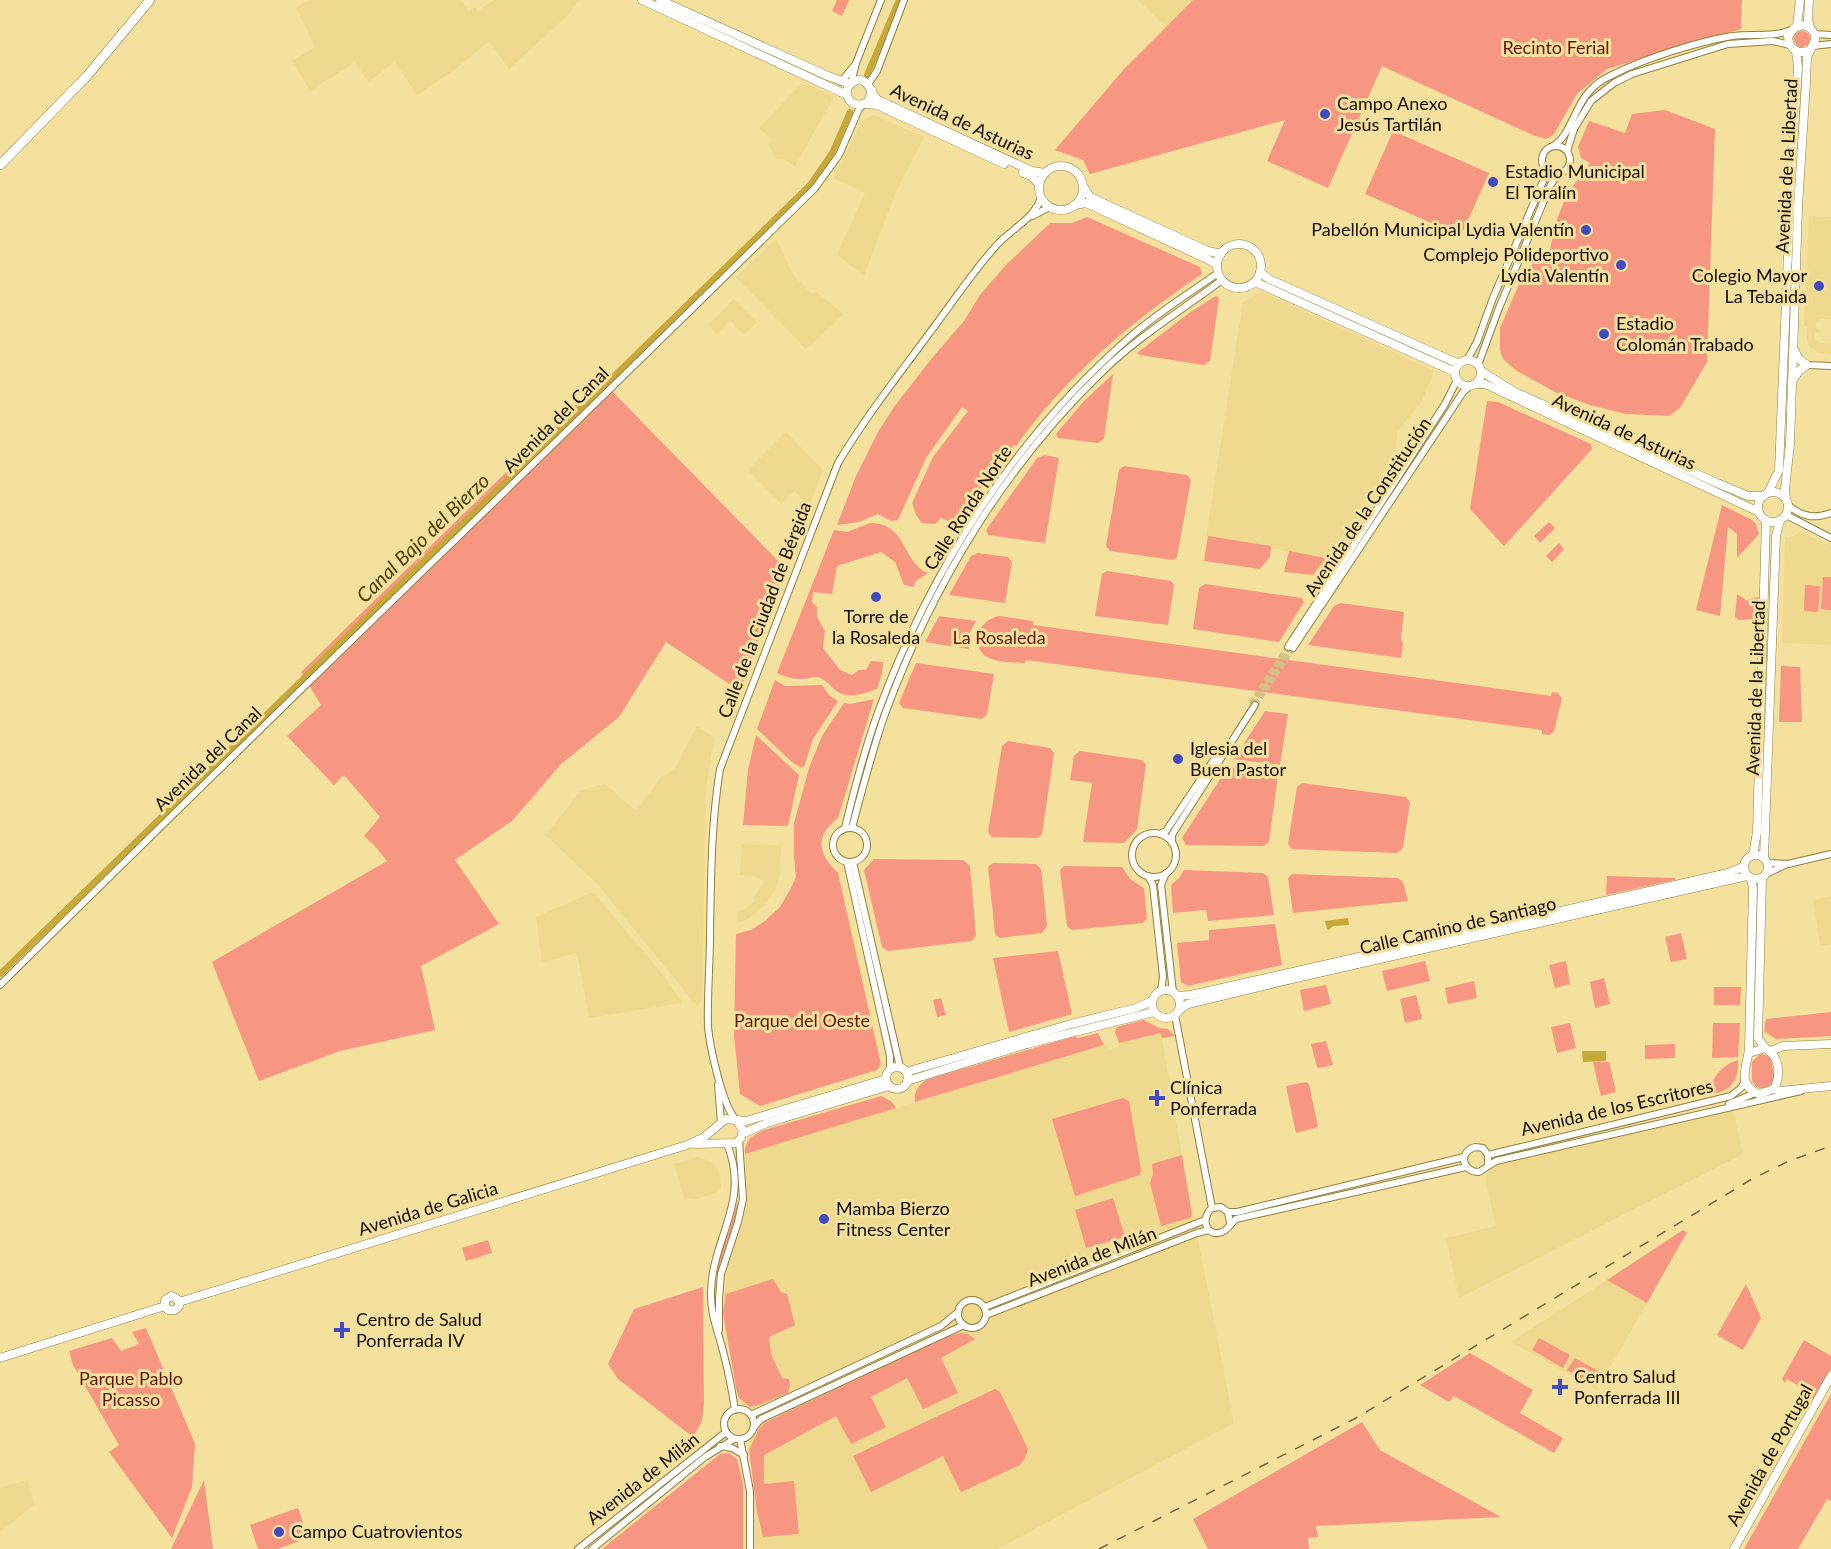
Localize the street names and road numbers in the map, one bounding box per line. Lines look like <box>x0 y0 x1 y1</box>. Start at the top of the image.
street label: Avenida de Asturias <box>887 78 1038 164</box>
street label: Avenida de la Libertad <box>1770 78 1802 254</box>
street label: Avenida del Canal <box>498 362 613 477</box>
street label: Avenida de Asturias <box>1549 388 1700 474</box>
street label: Avenida de la Constitución <box>1299 413 1435 600</box>
street label: Calle Ronda Norte <box>919 441 1016 574</box>
street label: Calle de la Ciudad de Bérgida <box>713 498 816 721</box>
street label: Avenida de la Libertad <box>1741 600 1769 776</box>
street label: Avenida del Canal <box>149 702 266 815</box>
street label: Calle Camino de Santiago <box>1358 892 1558 958</box>
street label: Avenida de los Escritores <box>1518 1074 1715 1140</box>
street label: Avenida de Galicia <box>355 1176 500 1240</box>
street label: Avenida de Milán <box>1024 1221 1159 1291</box>
street label: Avenida de Portugal <box>1721 1380 1817 1529</box>
street label: Avenida de Milán <box>582 1428 703 1529</box>

